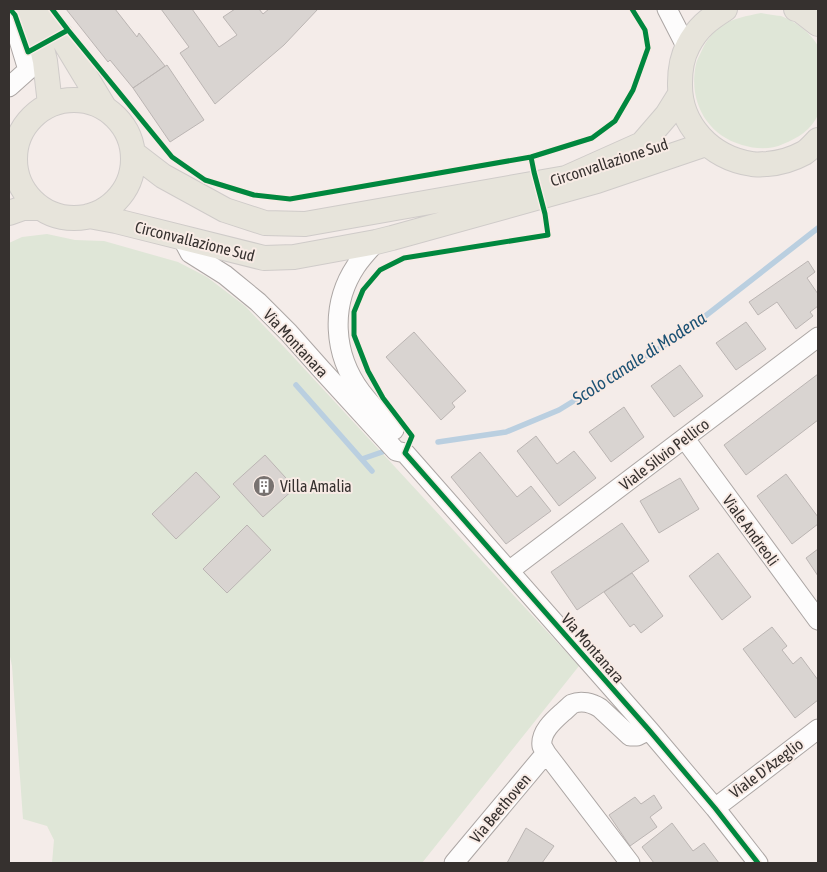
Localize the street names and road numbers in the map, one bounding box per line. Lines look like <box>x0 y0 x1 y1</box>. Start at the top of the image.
street label: Circonvallazione Sud <box>548 134 670 190</box>
street label: Circonvallazione Sud <box>133 217 257 265</box>
street label: Via Montanara <box>260 305 332 381</box>
street label: Viale Silvio Pellico <box>616 414 712 494</box>
street label: Viale Andreoli <box>719 491 783 569</box>
street label: Via Montanara <box>558 610 628 686</box>
street label: Viale D'Azeglio <box>726 735 807 802</box>
street label: Via Beethoven <box>466 770 534 846</box>

